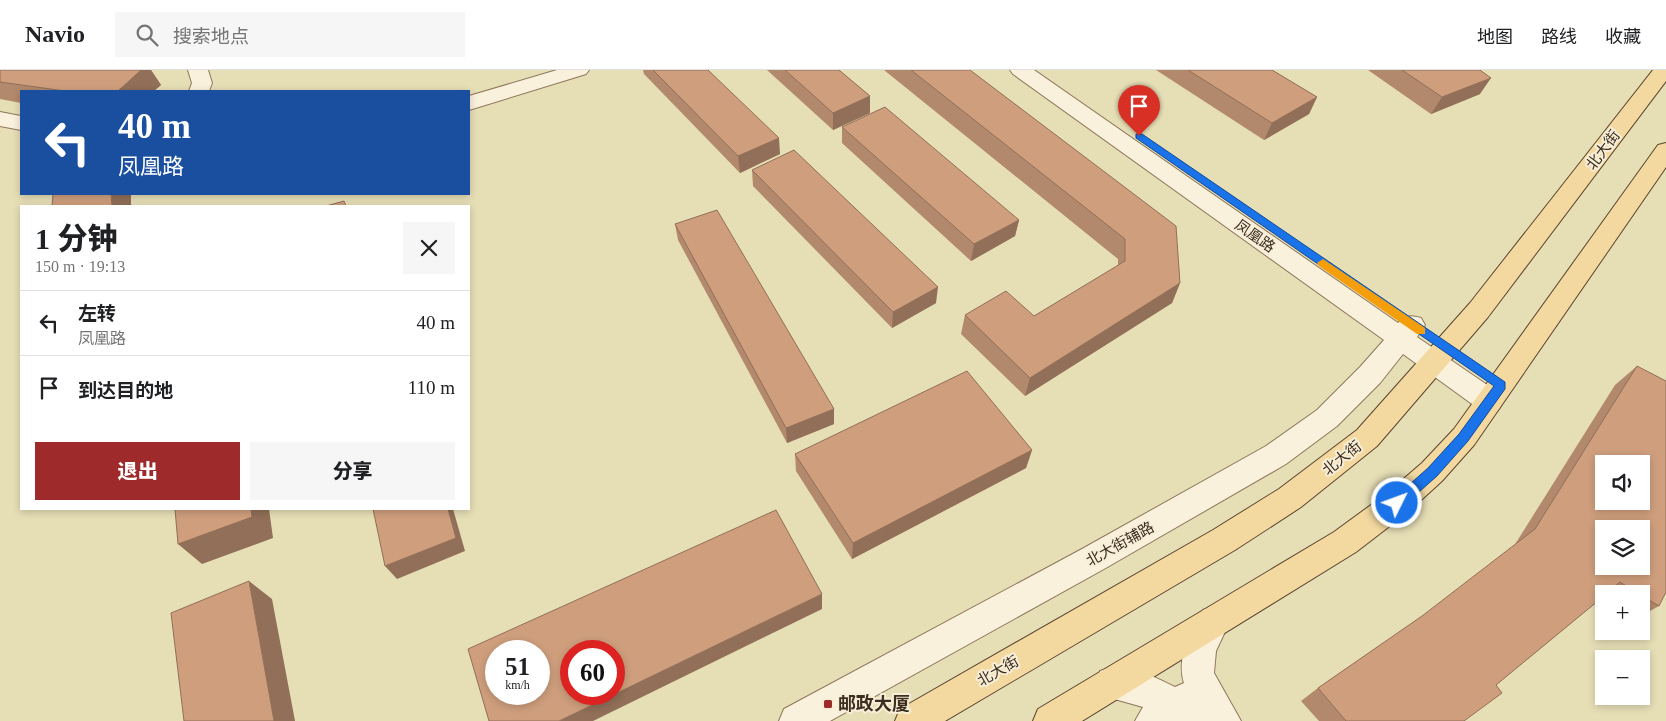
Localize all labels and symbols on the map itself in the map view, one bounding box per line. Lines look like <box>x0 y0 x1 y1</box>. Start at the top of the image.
pin <box>1118 85 1160 136</box>
street label: 北大街 <box>1582 127 1623 173</box>
street label: 凤凰路 <box>1232 217 1278 255</box>
street label: 北大街 <box>1319 437 1365 478</box>
position arrow <box>1370 476 1422 528</box>
street label: 北大街辅路 <box>1083 518 1157 569</box>
speed limit sign: 60 <box>560 640 625 705</box>
street label: 北大街 <box>974 652 1021 689</box>
place label: 邮政大厦 <box>838 693 910 714</box>
marker: 邮政大厦 <box>822 698 834 710</box>

